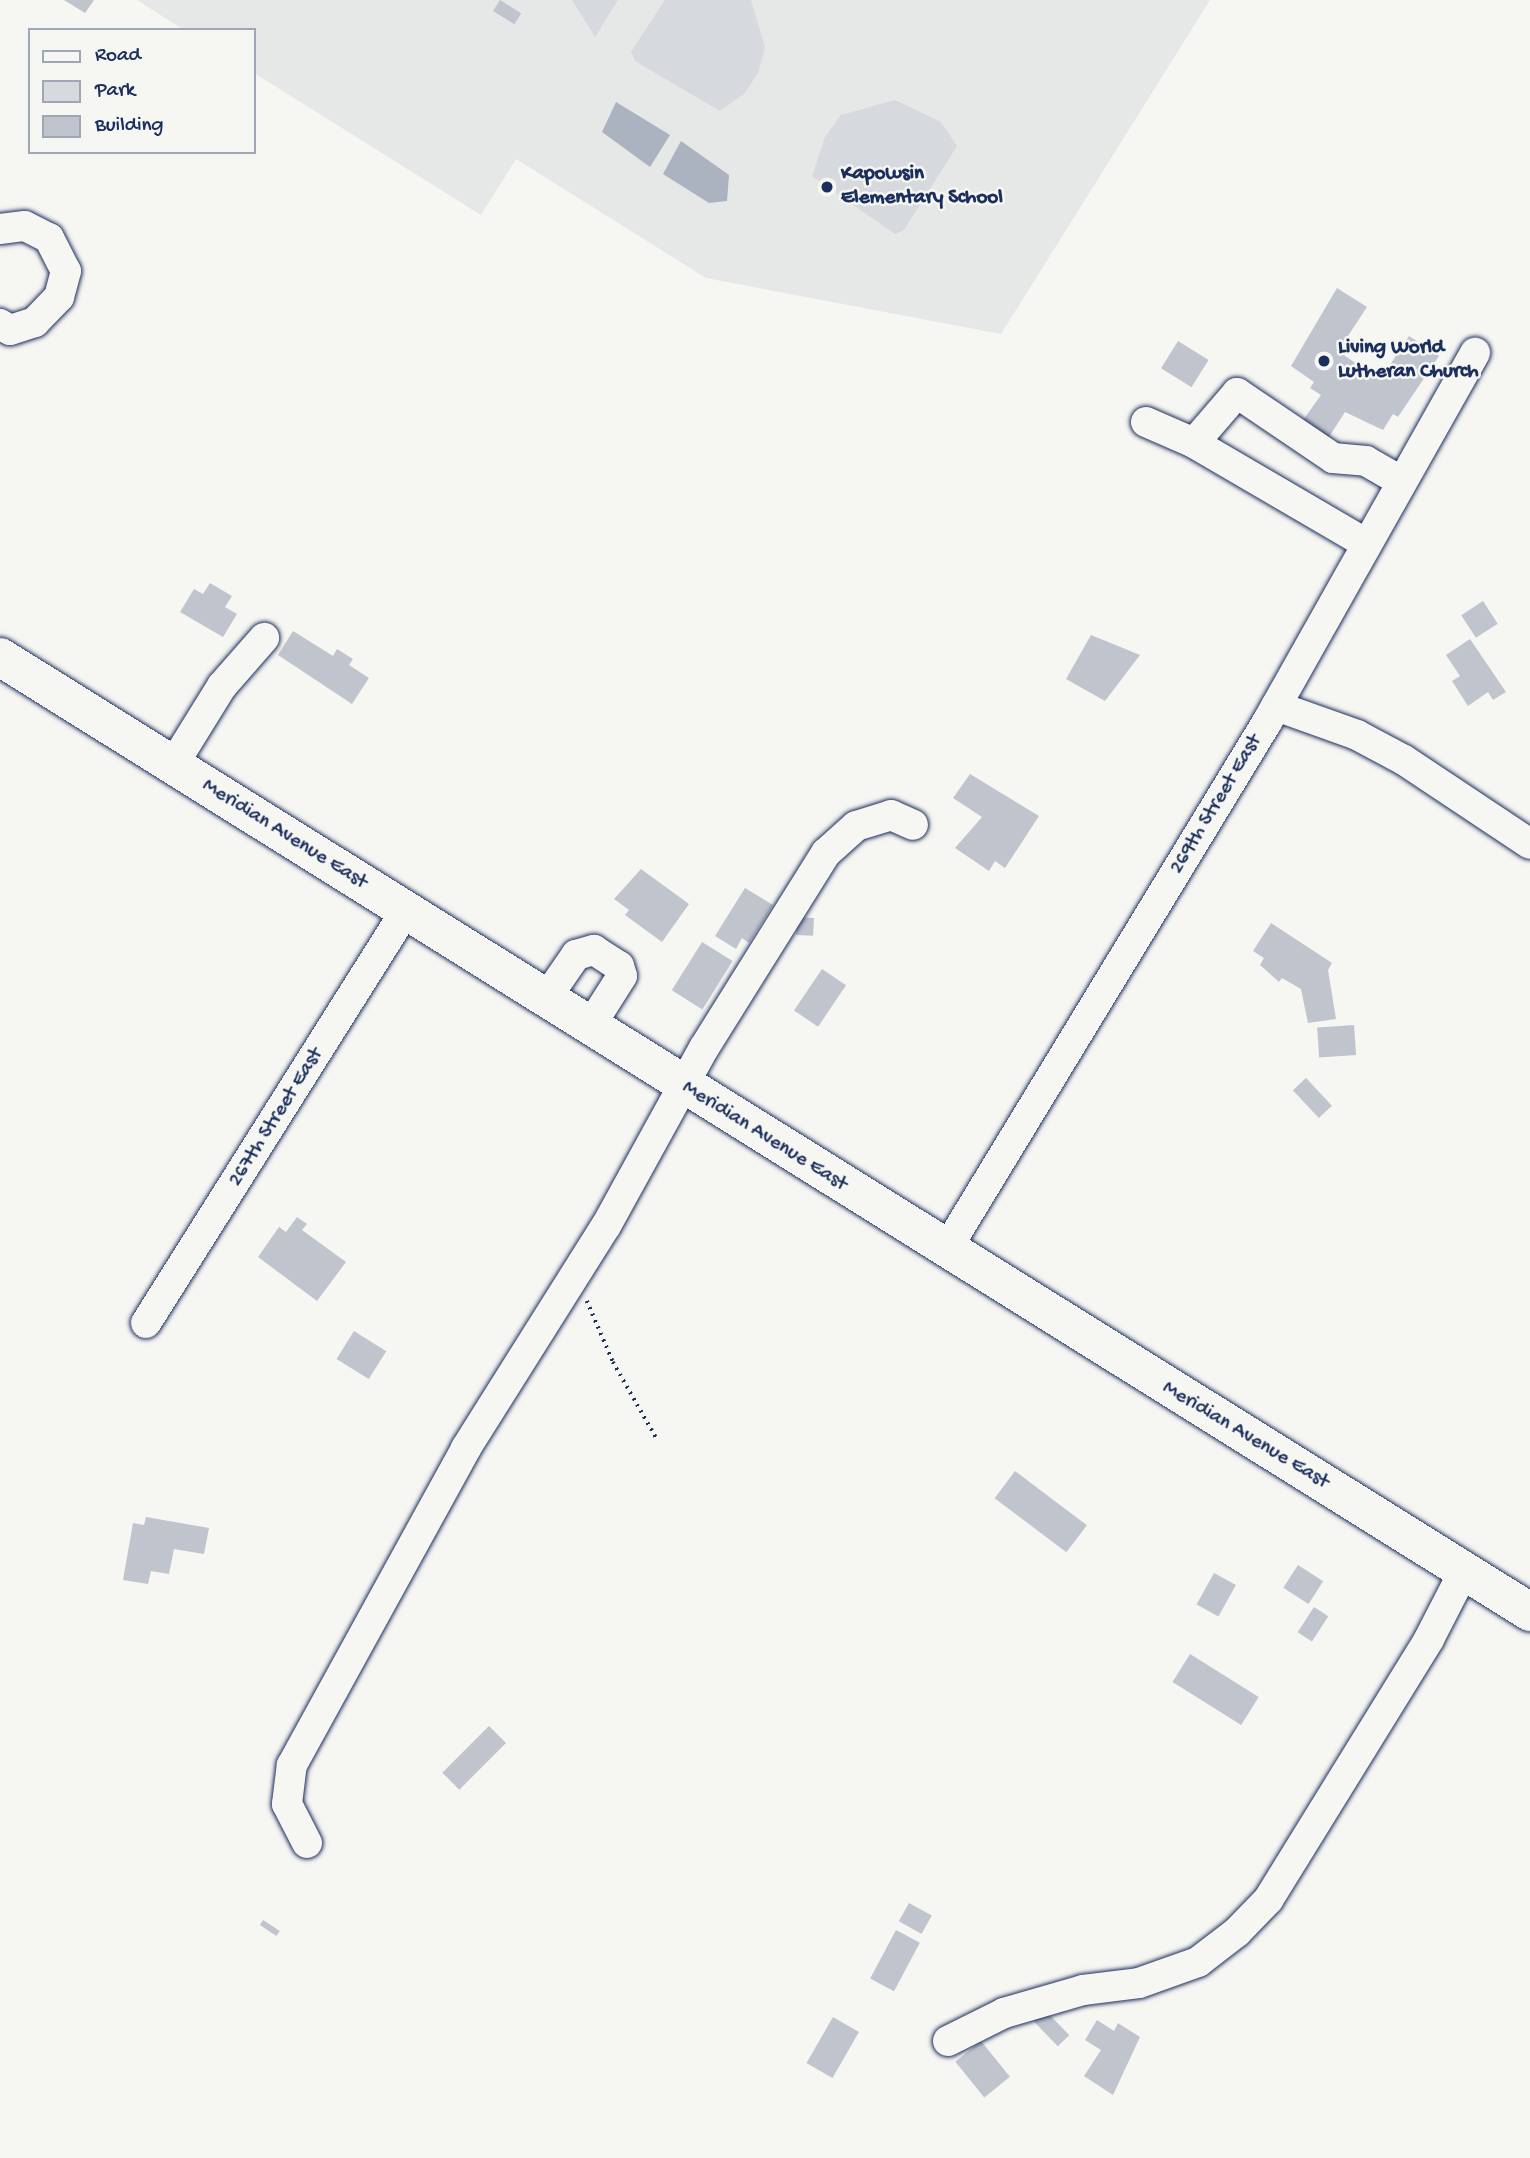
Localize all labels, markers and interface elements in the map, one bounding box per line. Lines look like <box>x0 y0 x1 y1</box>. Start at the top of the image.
legend <box>28 28 256 154</box>
text: Road <box>95 44 141 69</box>
text: Park <box>95 79 135 104</box>
text: Building <box>95 114 164 139</box>
place label: Kapowsin Elementary School <box>841 162 1003 212</box>
marker: Kapowsin Elementary School <box>819 179 835 195</box>
place label: Living World Lutheran Church <box>1338 336 1479 386</box>
marker: Living World Lutheran Church <box>1316 353 1332 369</box>
street label: 269th Street East <box>1165 731 1269 879</box>
street label: Meridian Avenue East <box>197 774 371 896</box>
street label: 267th Street East <box>224 1044 330 1192</box>
street label: Meridian Avenue East <box>677 1076 851 1198</box>
street label: Meridian Avenue East <box>1157 1376 1333 1496</box>

